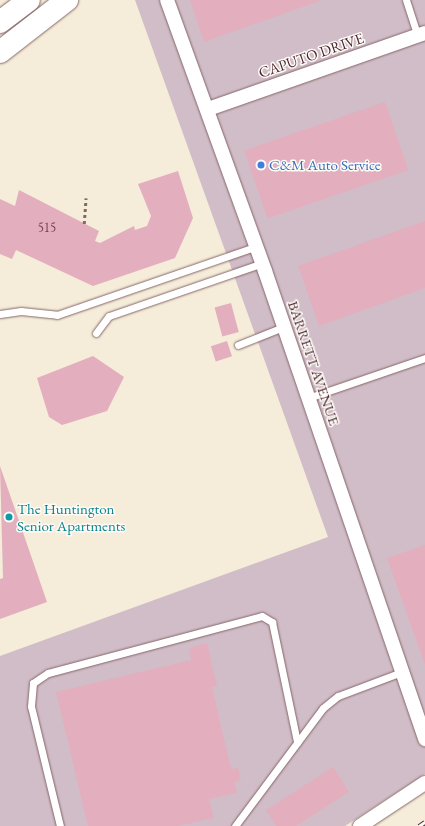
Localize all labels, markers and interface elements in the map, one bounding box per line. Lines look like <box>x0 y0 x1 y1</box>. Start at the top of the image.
street label: CAPUTO DRIVE <box>256 29 366 81</box>
place label: C&M Auto Service <box>269 156 381 174</box>
marker: C&M Auto Service <box>256 160 266 170</box>
house number: 515 <box>38 220 56 236</box>
street label: BARRETT AVENUE <box>284 298 344 428</box>
place label: The Huntington Senior Apartments <box>17 499 125 534</box>
marker: The Huntington Senior Apartments <box>4 512 14 522</box>

